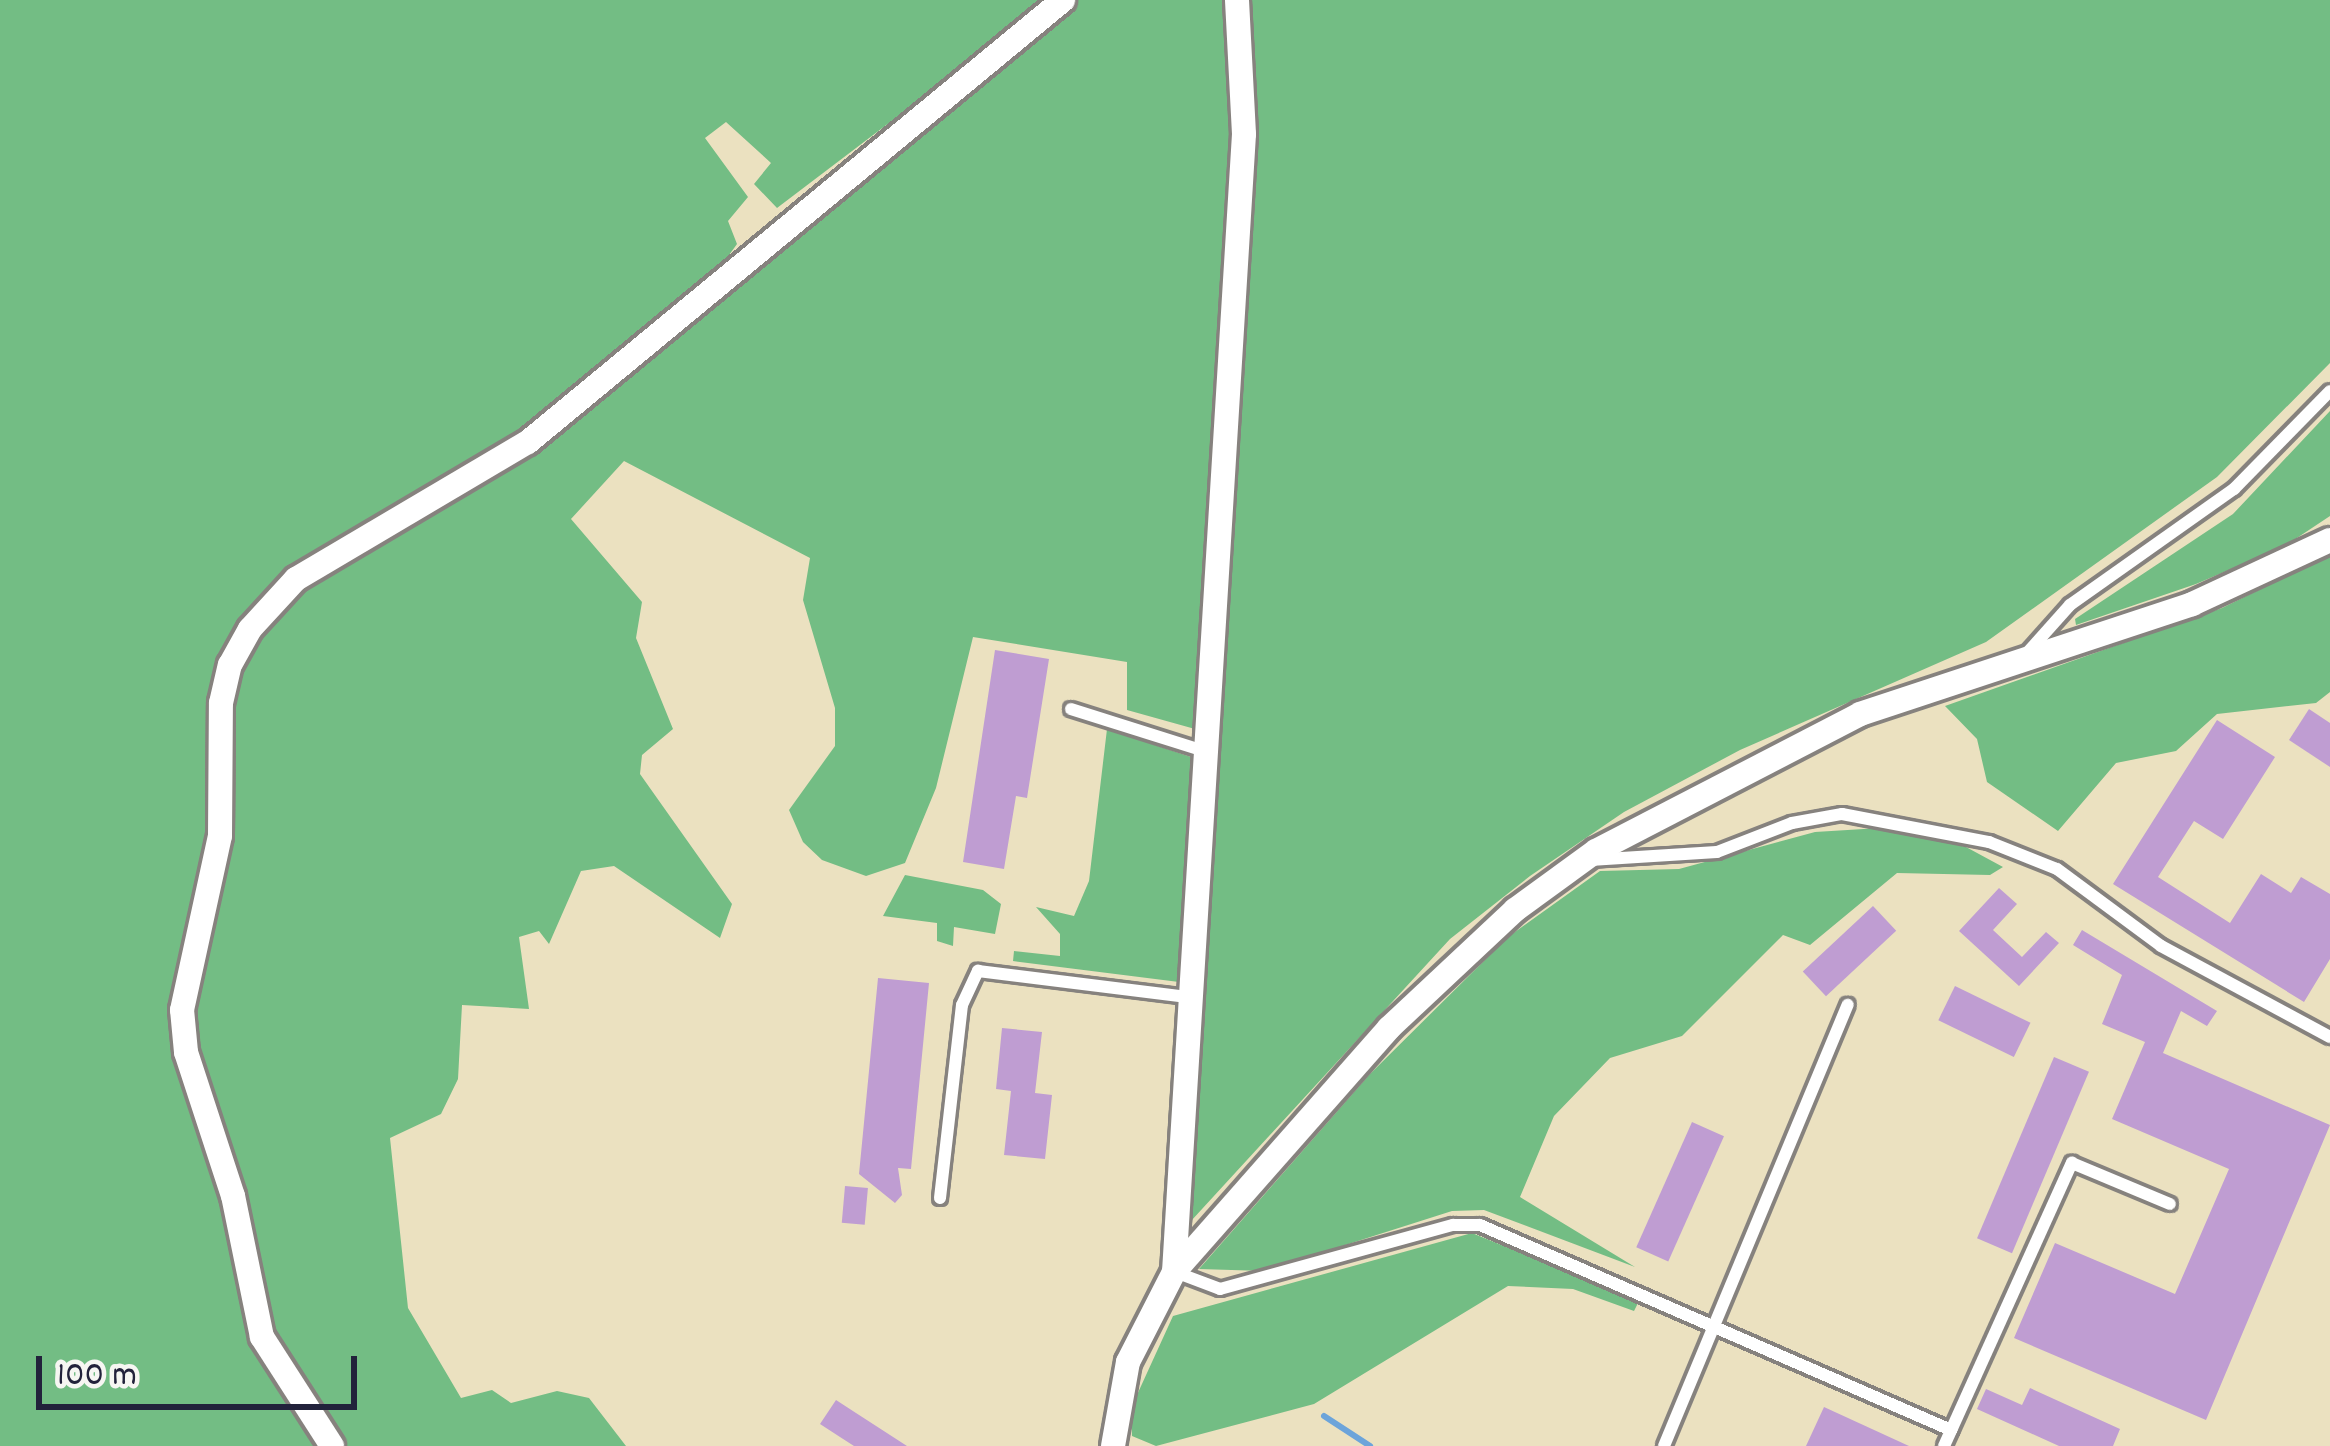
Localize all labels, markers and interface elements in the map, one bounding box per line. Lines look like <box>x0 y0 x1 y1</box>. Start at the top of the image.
scale bar <box>42 1332 363 1406</box>
text: 100 m <box>57 1351 137 1403</box>

